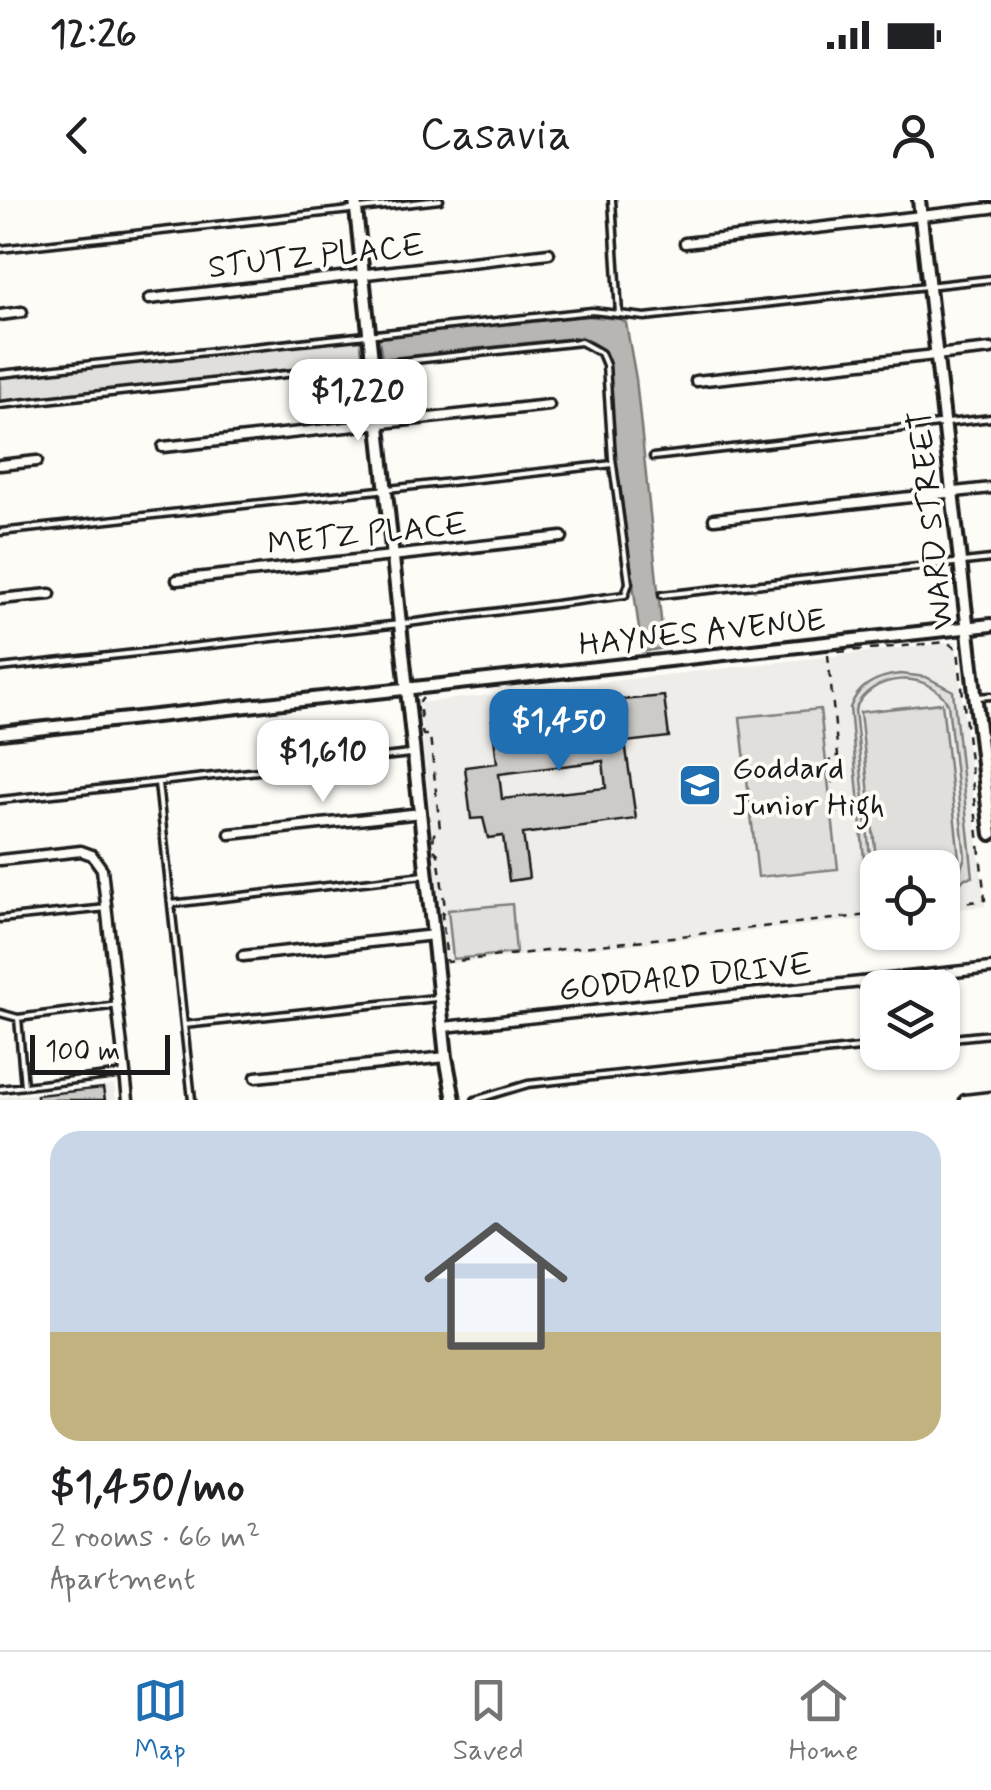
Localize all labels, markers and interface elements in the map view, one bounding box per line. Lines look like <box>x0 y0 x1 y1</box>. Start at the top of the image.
text: 12:26 <box>50 11 137 60</box>
text: Casavia <box>420 106 571 165</box>
icon: back <box>50 108 105 163</box>
icon: person <box>886 108 941 163</box>
street label: STUTZ PLACE <box>206 225 426 289</box>
pin: $1,220 <box>277 359 439 444</box>
text: $1,220 <box>311 370 405 412</box>
street label: WARD STREET <box>900 408 964 632</box>
street label: METZ PLACE <box>265 504 469 566</box>
street label: HAYNES AVENUE <box>577 599 828 667</box>
pin: $1,450 <box>478 689 640 774</box>
text: $1,450 <box>511 700 607 742</box>
pin: $1,610 <box>242 720 404 805</box>
text: $1,610 <box>279 731 367 773</box>
place label: Goddard Junior High <box>732 748 885 830</box>
school or university icon: Goddard Junior High <box>677 762 723 808</box>
map controls <box>860 850 960 1070</box>
button: locate <box>860 850 960 950</box>
street label: GODDARD DRIVE <box>557 944 814 1012</box>
button: layers <box>860 970 960 1070</box>
scale bar <box>30 1030 170 1074</box>
text: 100 m <box>45 1034 120 1071</box>
icon: home <box>406 1196 586 1376</box>
text: $1,450/mo <box>50 1461 245 1516</box>
text: 2 rooms · 66 m² <box>50 1516 260 1558</box>
text: Apartment <box>50 1558 195 1600</box>
tab: Map <box>133 1673 188 1770</box>
tab: Saved <box>453 1673 524 1770</box>
tab: Home <box>789 1673 858 1770</box>

